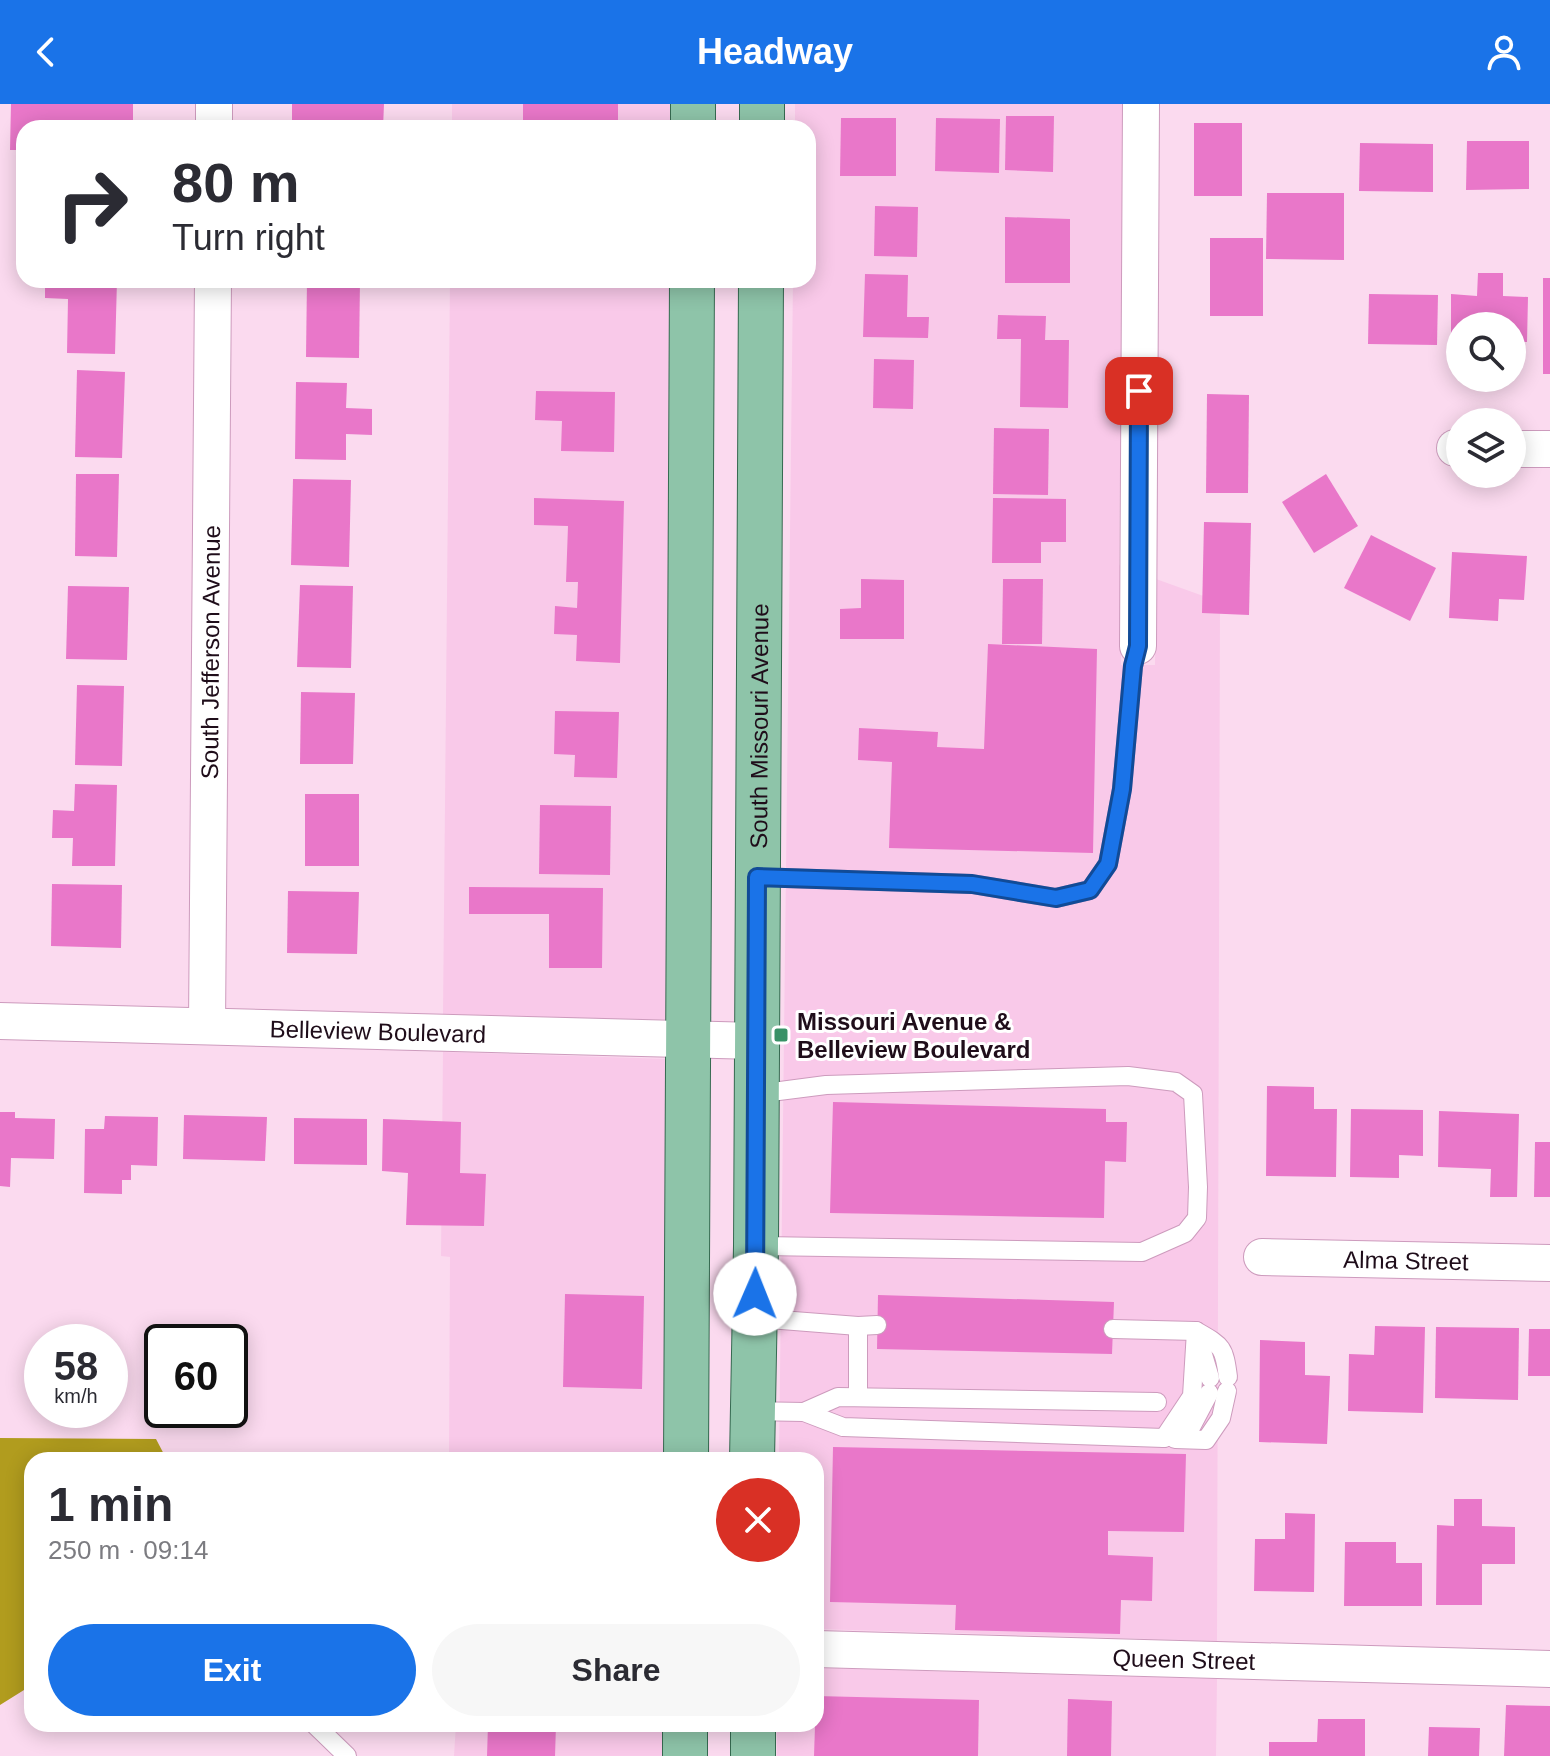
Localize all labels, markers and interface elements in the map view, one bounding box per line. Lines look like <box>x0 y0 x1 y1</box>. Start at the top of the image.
icon: back <box>24 30 68 74</box>
icon: person <box>1482 30 1526 74</box>
text: Headway <box>697 31 853 72</box>
text: 80 m <box>172 151 300 214</box>
icon: right <box>40 152 144 256</box>
text: Turn right <box>172 217 325 258</box>
map controls <box>1446 312 1526 488</box>
button: search <box>1446 312 1526 392</box>
pin <box>1105 357 1173 425</box>
icon: arrive <box>1117 369 1161 413</box>
button: layers <box>1446 408 1526 488</box>
street label: South Jefferson Avenue <box>195 525 225 779</box>
street label: South Missouri Avenue <box>745 603 773 849</box>
place label: Missouri Avenue & Belleview Boulevard <box>797 1008 1030 1063</box>
street label: Belleview Boulevard <box>269 1015 486 1047</box>
marker: Missouri Avenue & Belleview Boulevard <box>772 1026 790 1044</box>
street label: Alma Street <box>1343 1245 1469 1275</box>
position arrow <box>713 1252 797 1336</box>
speed limit sign: 60 <box>144 1324 248 1428</box>
text: 58 <box>54 1344 98 1388</box>
text: km/h <box>54 1385 98 1407</box>
text: 1 min <box>48 1478 173 1531</box>
button: close <box>716 1478 800 1562</box>
text: 250 m · 09:14 <box>48 1535 208 1565</box>
button: Exit <box>48 1624 416 1716</box>
button: Share <box>432 1624 800 1716</box>
street label: Queen Street <box>1112 1644 1256 1674</box>

